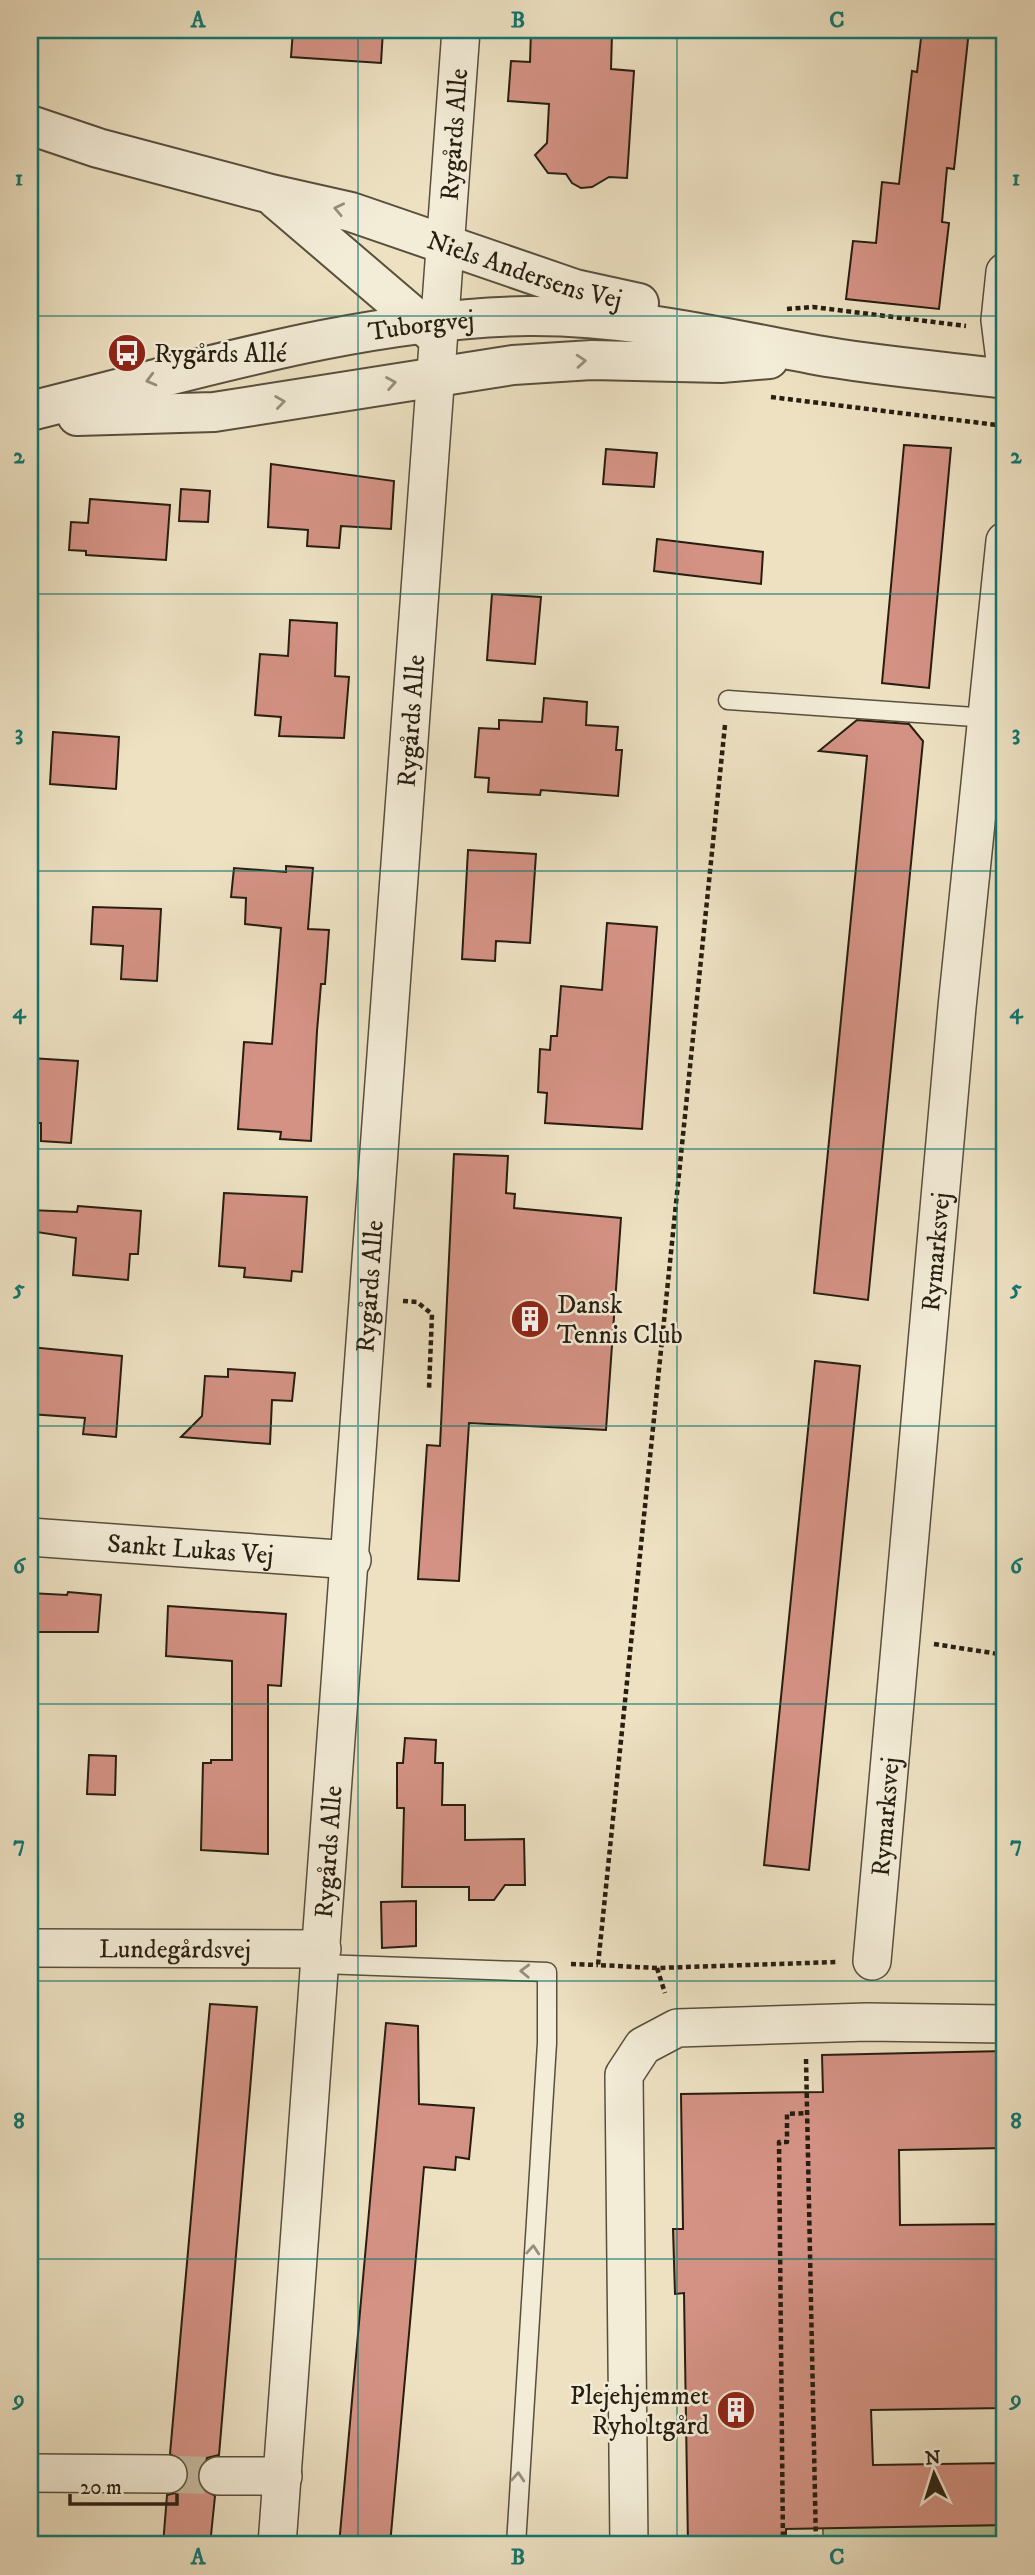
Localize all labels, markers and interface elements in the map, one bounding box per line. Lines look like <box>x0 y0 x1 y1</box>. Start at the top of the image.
text: A <box>190 6 207 35</box>
text: B <box>511 6 525 35</box>
text: C <box>829 6 845 35</box>
street label: Rygårds Alle <box>434 67 476 202</box>
text: 1 <box>15 164 23 193</box>
text: 1 <box>1012 164 1020 193</box>
one-way arrow <box>333 203 345 218</box>
street label: Niels Andersens Vej <box>422 224 625 317</box>
street label: Tuborgvej <box>366 304 476 349</box>
bus stop icon: Rygårds Allé <box>106 332 148 374</box>
place label: Rygårds Allé <box>154 338 287 371</box>
one-way arrow <box>575 354 586 369</box>
one-way arrow <box>145 372 157 386</box>
one-way arrow <box>385 376 397 391</box>
one-way arrow <box>274 395 286 410</box>
text: 2 <box>13 442 25 471</box>
text: 2 <box>1010 442 1022 471</box>
street label: Rygårds Alle <box>391 654 433 788</box>
text: 3 <box>15 719 23 748</box>
text: 3 <box>1012 719 1020 748</box>
text: 4 <box>12 997 27 1026</box>
text: 4 <box>1009 997 1024 1026</box>
street label: Rymarksvej <box>915 1191 958 1313</box>
street label: Rygårds Alle <box>349 1219 392 1354</box>
text: 5 <box>12 1274 25 1303</box>
text: 5 <box>1009 1274 1022 1303</box>
place label: Dansk Tennis Club <box>557 1289 683 1352</box>
building icon: Dansk Tennis Club <box>509 1298 551 1340</box>
street label: Sankt Lukas Vej <box>106 1528 275 1572</box>
text: 6 <box>13 1552 27 1581</box>
text: 6 <box>1010 1552 1024 1581</box>
street label: Rymarksvej <box>865 1756 908 1878</box>
street label: Rygårds Alle <box>308 1785 351 1919</box>
text: 7 <box>13 1830 25 1859</box>
text: 7 <box>1010 1830 1022 1859</box>
street label: Lundegårdsvej <box>99 1933 251 1967</box>
one-way arrow <box>519 1964 530 1979</box>
text: 8 <box>13 2107 25 2136</box>
text: 8 <box>1010 2107 1022 2136</box>
one-way arrow <box>525 2244 540 2255</box>
place label: Plejehjemmet Ryholtgård <box>570 2380 709 2443</box>
text: 9 <box>11 2385 25 2414</box>
text: 9 <box>1008 2385 1022 2414</box>
building icon: Plejehjemmet Ryholtgård <box>715 2389 757 2431</box>
north arrow <box>898 2438 968 2508</box>
text: N <box>924 2446 942 2471</box>
scale bar <box>70 2463 177 2507</box>
one-way arrow <box>511 2471 526 2482</box>
text: 20 m <box>80 2475 122 2501</box>
text: A <box>190 2543 207 2572</box>
text: B <box>511 2543 525 2572</box>
text: C <box>829 2543 845 2572</box>

